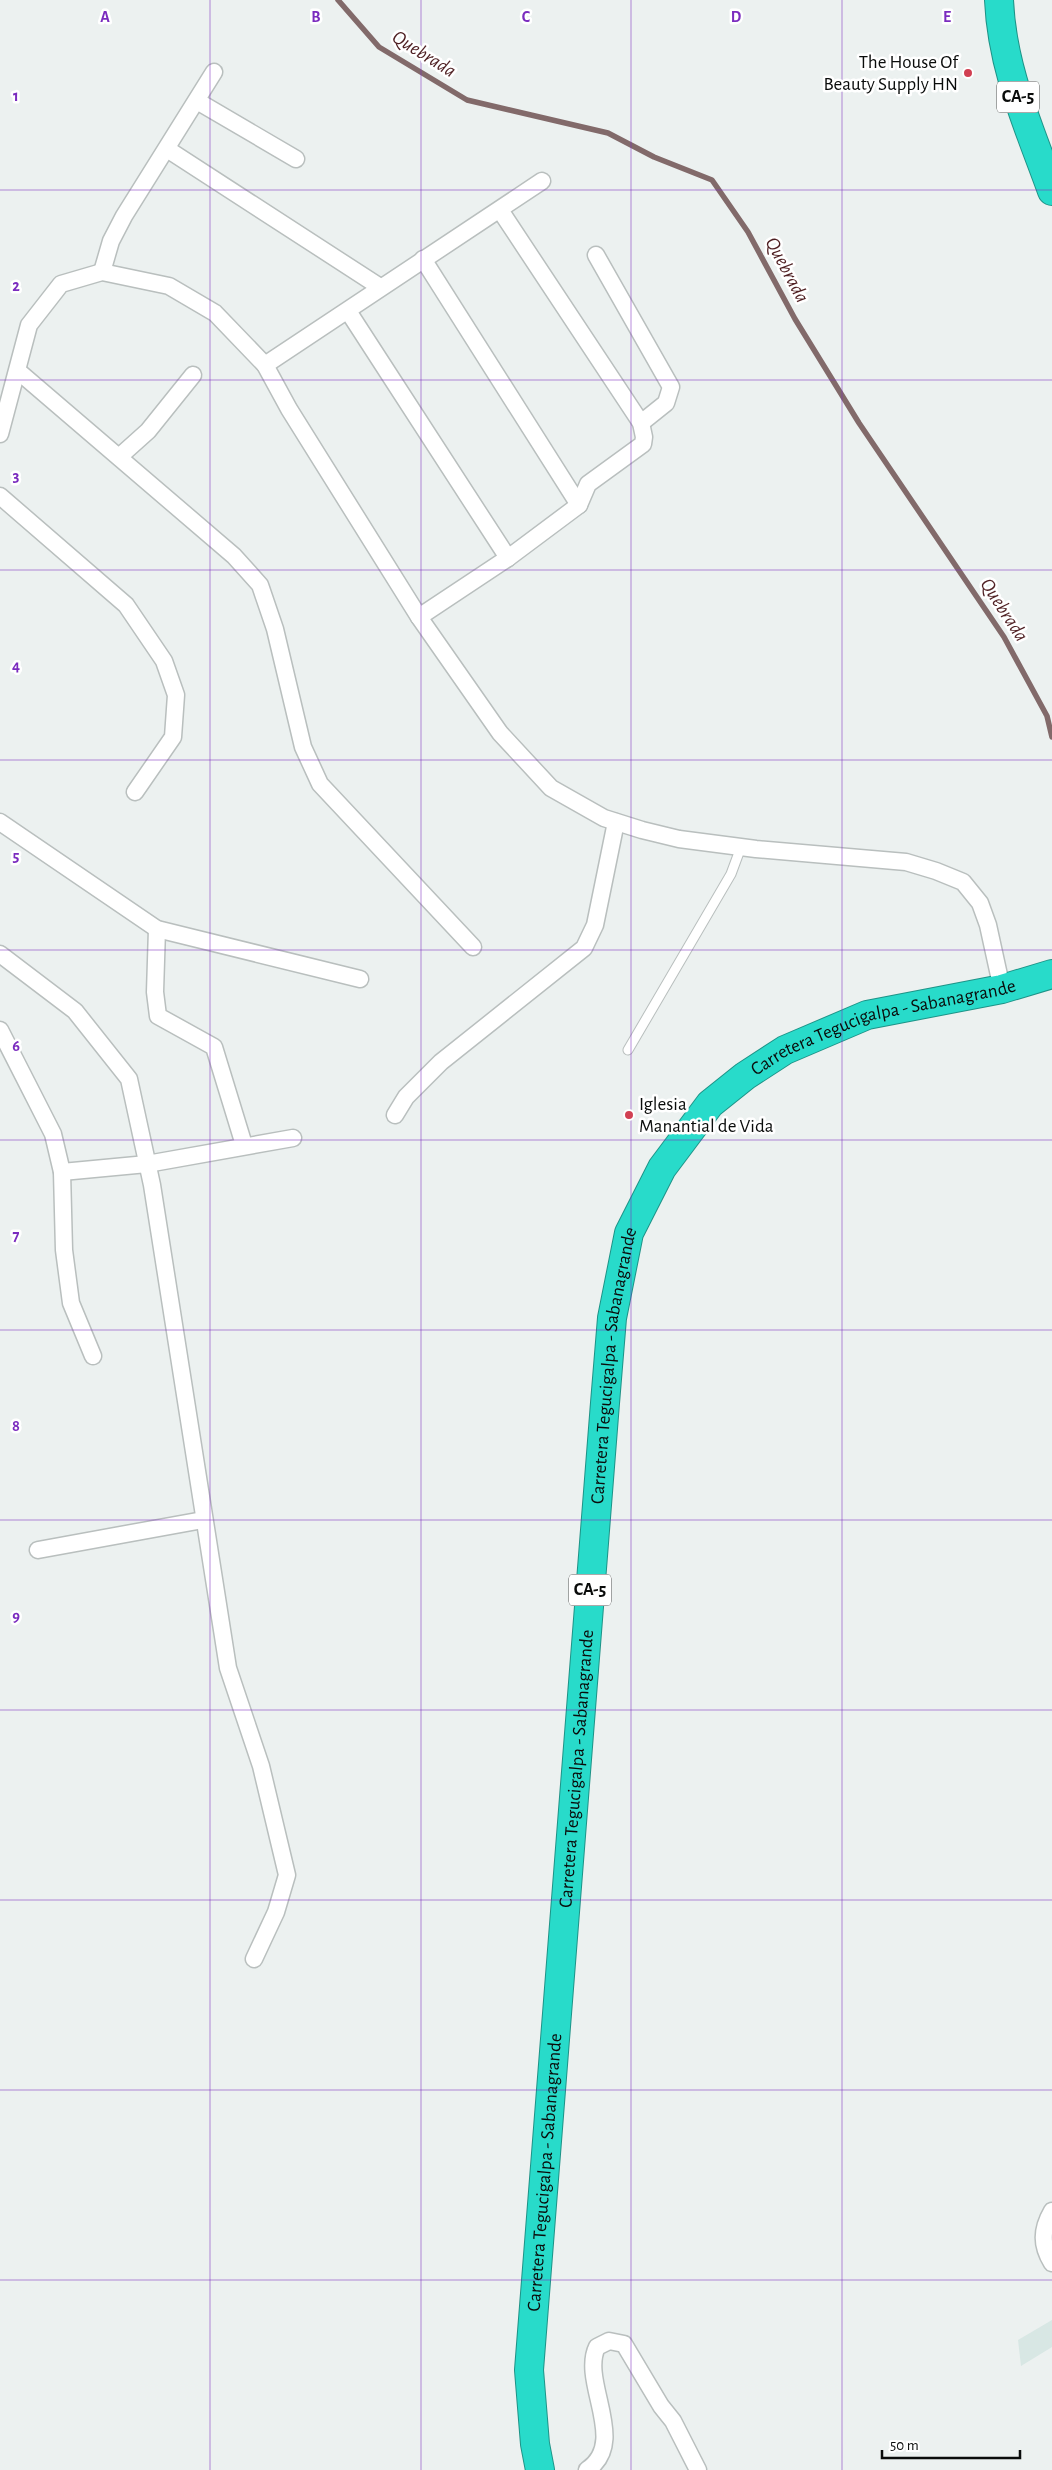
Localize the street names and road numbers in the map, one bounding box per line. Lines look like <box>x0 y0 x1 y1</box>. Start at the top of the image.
road number: CA-5 <box>997 81 1039 112</box>
street label: Carretera Tegucigalpa - Sabanagrande <box>747 976 1018 1079</box>
street label: Carretera Tegucigalpa - Sabanagrande <box>588 1223 640 1505</box>
road number: CA-5 <box>569 1574 611 1606</box>
street label: Carretera Tegucigalpa - Sabanagrande <box>556 1629 597 1908</box>
street label: Carretera Tegucigalpa - Sabanagrande <box>524 2032 565 2312</box>

